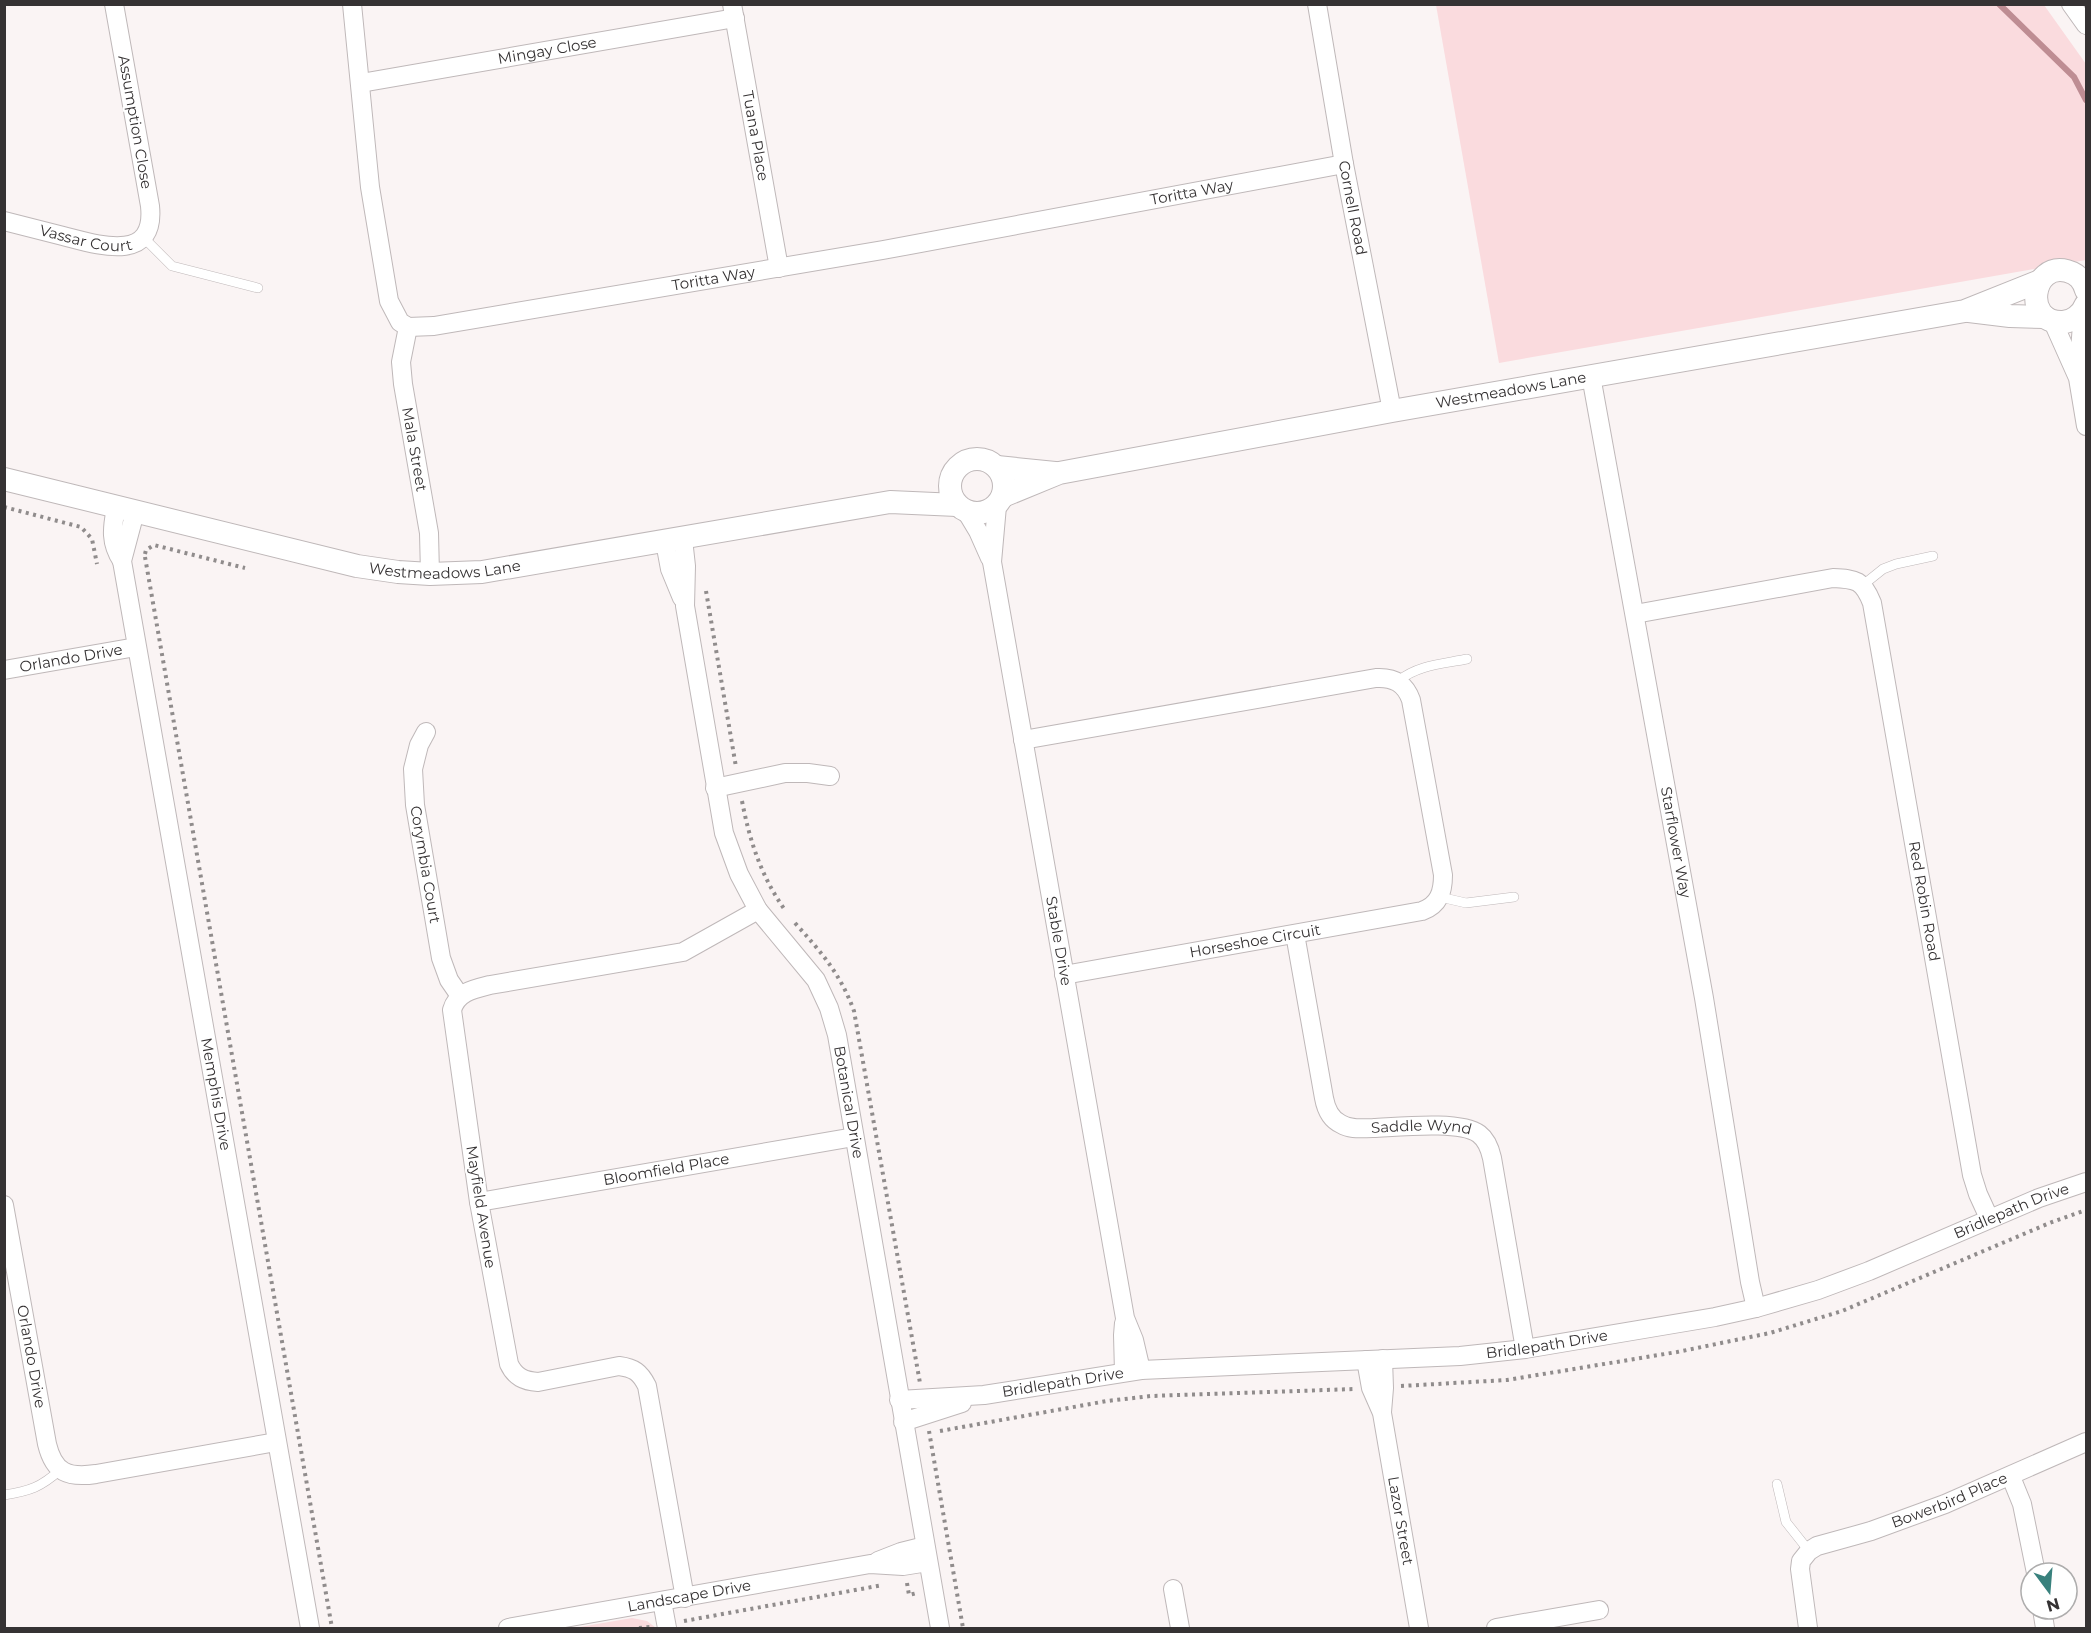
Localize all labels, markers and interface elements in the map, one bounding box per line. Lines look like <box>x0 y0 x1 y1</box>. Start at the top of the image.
street label: Mingay Close <box>496 32 598 68</box>
street label: Assumption Close <box>114 54 157 190</box>
street label: Tuana Place <box>739 89 773 182</box>
street label: Cornell Road <box>1335 159 1372 257</box>
street label: Toritta Way <box>1149 175 1235 209</box>
street label: Vassar Court <box>38 220 134 255</box>
street label: Toritta Way <box>670 262 757 295</box>
street label: Westmeadows Lane <box>1434 367 1588 412</box>
street label: Mala Street <box>398 405 432 493</box>
street label: Westmeadows Lane <box>368 556 522 583</box>
street label: Orlando Drive <box>18 640 124 676</box>
street label: Starflower Way <box>1657 785 1696 900</box>
street label: Corymbia Court <box>406 804 445 925</box>
street label: Red Robin Road <box>1905 840 1944 963</box>
street label: Stable Drive <box>1042 895 1076 987</box>
street label: Horseshoe Circuit <box>1188 920 1322 961</box>
street label: Memphis Drive <box>197 1036 236 1152</box>
street label: Botanical Drive <box>830 1044 868 1160</box>
street label: Saddle Wynd <box>1370 1115 1474 1139</box>
street label: Mayfield Avenue <box>462 1144 501 1270</box>
street label: Bloomfield Place <box>602 1149 731 1189</box>
street label: Bridlepath Drive <box>1951 1179 2071 1243</box>
street label: Orlando Drive <box>13 1303 50 1410</box>
street label: Bridlepath Drive <box>1485 1325 1609 1362</box>
street label: Bridlepath Drive <box>1001 1363 1125 1401</box>
street label: Bowerbird Place <box>1889 1468 2010 1532</box>
street label: Lazor Street <box>1384 1475 1418 1567</box>
north arrow <box>2019 1561 2079 1621</box>
street label: Landscape Drive <box>626 1575 752 1616</box>
text: N <box>2044 1594 2062 1616</box>

